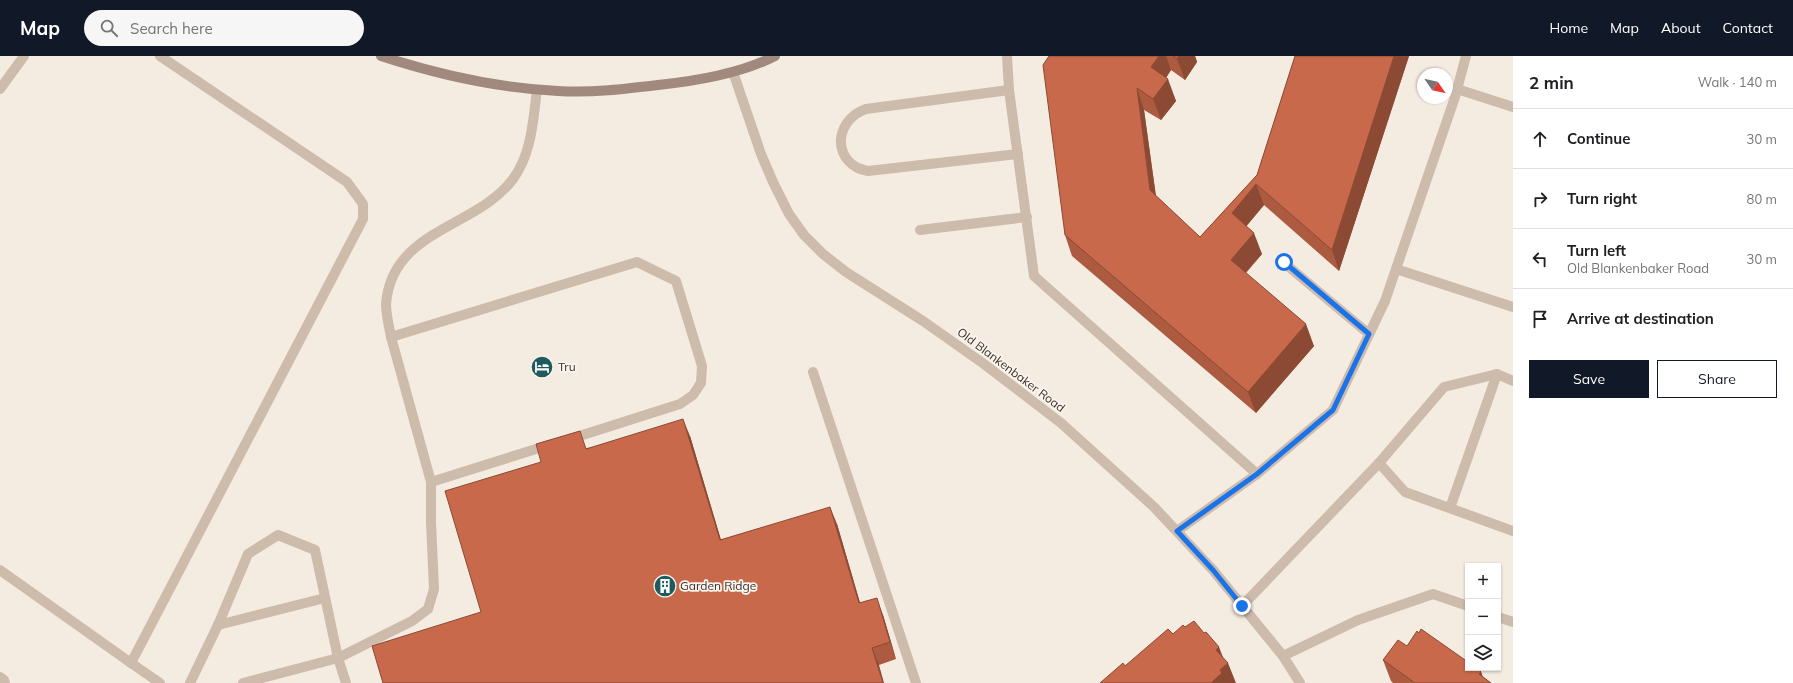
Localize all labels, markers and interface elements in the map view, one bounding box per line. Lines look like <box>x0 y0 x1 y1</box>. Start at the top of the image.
search box <box>84 10 364 46</box>
text: Map <box>20 16 60 40</box>
icon: search <box>98 17 120 39</box>
text: Search here <box>130 19 213 38</box>
text: Home <box>1549 19 1588 37</box>
text: Map <box>1610 19 1639 37</box>
text: About <box>1661 19 1701 37</box>
text: Contact <box>1723 19 1773 37</box>
north arrow <box>1417 68 1453 104</box>
text: 2 min <box>1529 72 1574 93</box>
text: Walk · 140 m <box>1698 74 1777 90</box>
icon: ahead <box>1529 128 1551 150</box>
text: Continue <box>1567 129 1630 148</box>
text: 30 m <box>1747 131 1777 147</box>
icon: right <box>1529 188 1551 210</box>
text: Turn right <box>1567 189 1637 208</box>
text: 80 m <box>1747 191 1777 207</box>
text: Turn left <box>1567 241 1626 260</box>
icon: left <box>1529 248 1551 270</box>
text: 30 m <box>1747 251 1777 267</box>
route start <box>1275 253 1293 271</box>
text: Old Blankenbaker Road <box>1567 260 1709 276</box>
icon: arrive <box>1529 308 1551 330</box>
text: Arrive at destination <box>1567 309 1714 328</box>
street label: Old Blankenbaker Road <box>954 324 1068 415</box>
hotel icon: Tru <box>529 354 555 380</box>
place label: Tru <box>558 359 576 374</box>
button: Save <box>1529 360 1649 398</box>
button: Share <box>1657 360 1777 398</box>
map controls <box>1465 563 1501 671</box>
button: + <box>1465 563 1501 599</box>
building icon: Garden Ridge <box>652 573 678 599</box>
place label: Garden Ridge <box>680 578 756 593</box>
route end <box>1233 597 1251 615</box>
button: − <box>1465 599 1501 635</box>
button: layers <box>1465 635 1501 671</box>

